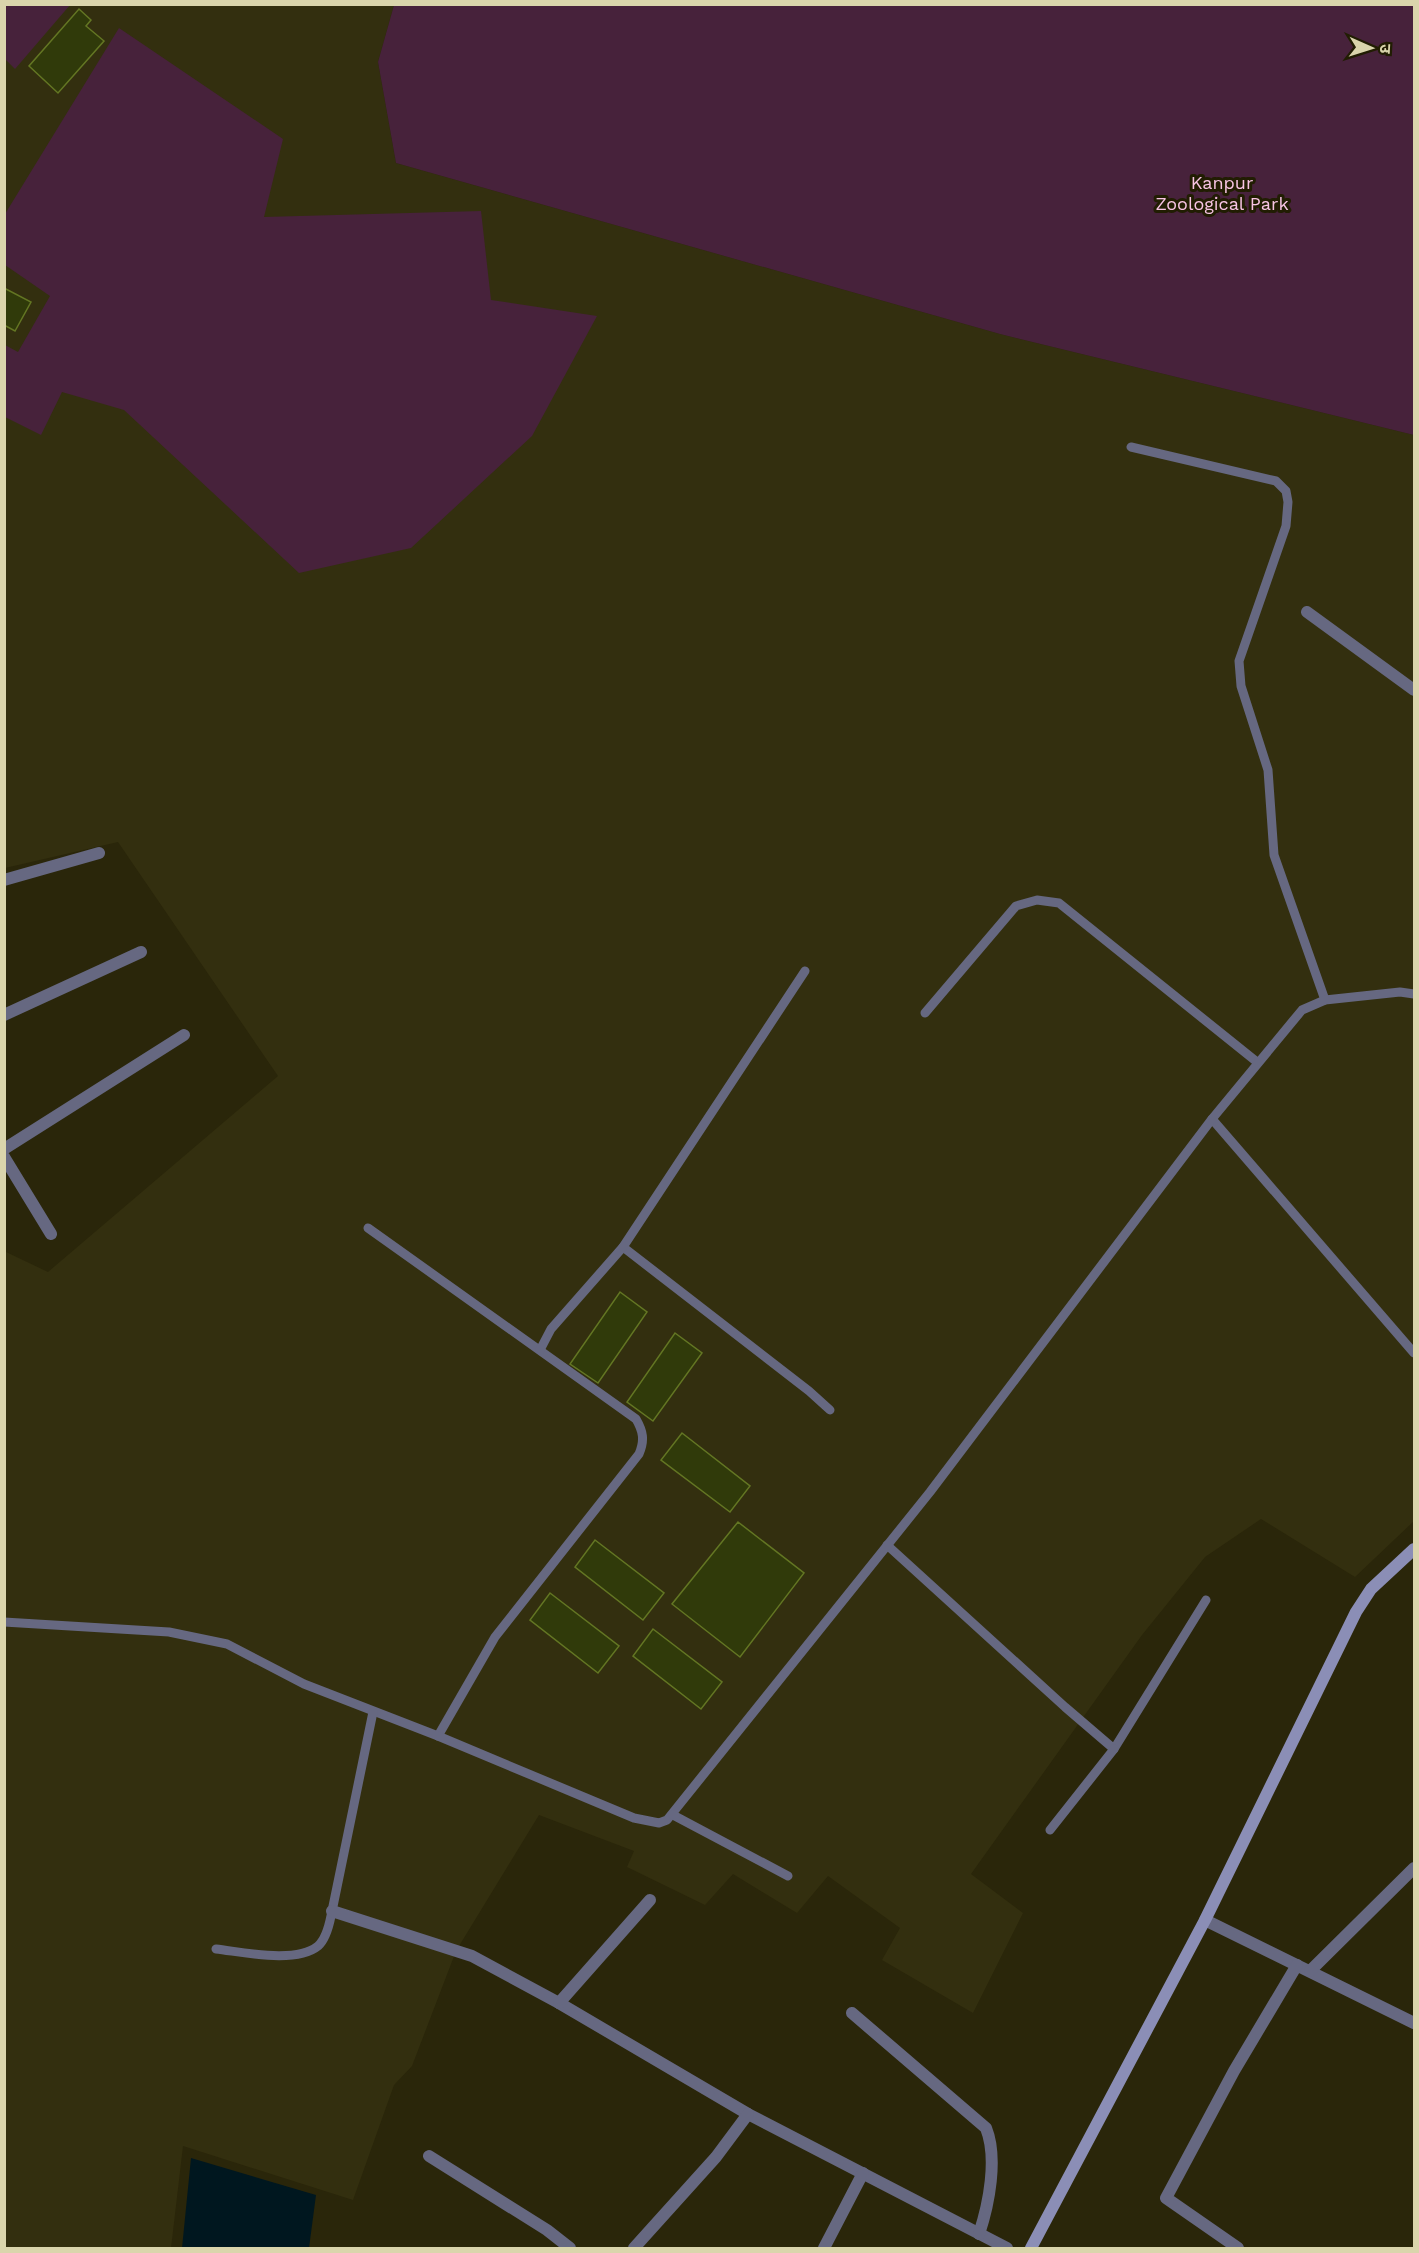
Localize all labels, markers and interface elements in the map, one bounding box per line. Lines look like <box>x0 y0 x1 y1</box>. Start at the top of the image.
north arrow <box>1341 18 1401 78</box>
text: उ <box>1376 44 1395 55</box>
park label: Kanpur Zoological Park <box>1155 172 1289 214</box>

